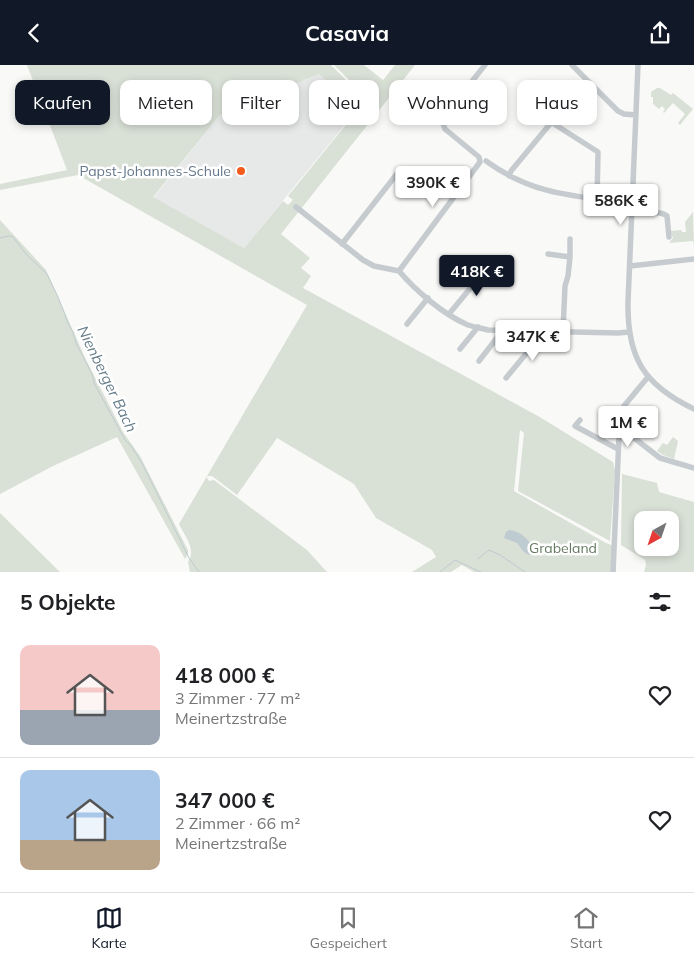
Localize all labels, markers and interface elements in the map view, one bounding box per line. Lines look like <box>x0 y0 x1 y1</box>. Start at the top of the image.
icon: back <box>20 19 48 47</box>
text: Casavia <box>305 19 389 47</box>
icon: share <box>646 19 674 47</box>
chip: Kaufen <box>15 80 110 125</box>
chip: Mieten <box>120 80 212 125</box>
chip: Filter <box>222 80 299 125</box>
chip: Neu <box>309 80 379 125</box>
chip: Wohnung <box>389 80 507 125</box>
chip: Haus <box>517 80 597 125</box>
place label: Papst-Johannes-Schule <box>79 162 231 180</box>
marker: Papst-Johannes-Schule <box>235 165 247 177</box>
pin: 390K € <box>392 165 474 208</box>
text: 390K € <box>406 172 460 192</box>
pin: 586K € <box>580 184 662 226</box>
text: 586K € <box>594 190 648 210</box>
pin: 418K € <box>436 255 518 297</box>
text: 418K € <box>450 261 504 281</box>
pin: 347K € <box>492 319 574 362</box>
water label: Nienberger Bach <box>73 322 142 435</box>
text: 347K € <box>506 326 560 346</box>
pin: 1M € <box>598 405 658 448</box>
text: 1M € <box>609 412 647 432</box>
north arrow <box>634 511 679 556</box>
map controls <box>634 511 679 556</box>
park label: Grabeland <box>529 539 597 557</box>
icon: filters <box>646 588 674 616</box>
text: 5 Objekte <box>20 589 116 615</box>
text: 418 000 € <box>175 662 275 688</box>
icon: home <box>60 665 120 725</box>
icon: heart <box>646 681 674 709</box>
text: 3 Zimmer · 77 m² <box>175 688 300 708</box>
text: Meinertzstraße <box>175 708 287 728</box>
text: 347 000 € <box>175 787 275 813</box>
icon: home <box>60 790 120 850</box>
icon: heart <box>646 806 674 834</box>
text: 2 Zimmer · 66 m² <box>175 813 300 833</box>
text: Meinertzstraße <box>175 833 287 853</box>
tab: Karte <box>92 904 127 952</box>
tab: Gespeichert <box>310 904 387 952</box>
tab: Start <box>570 904 602 952</box>

